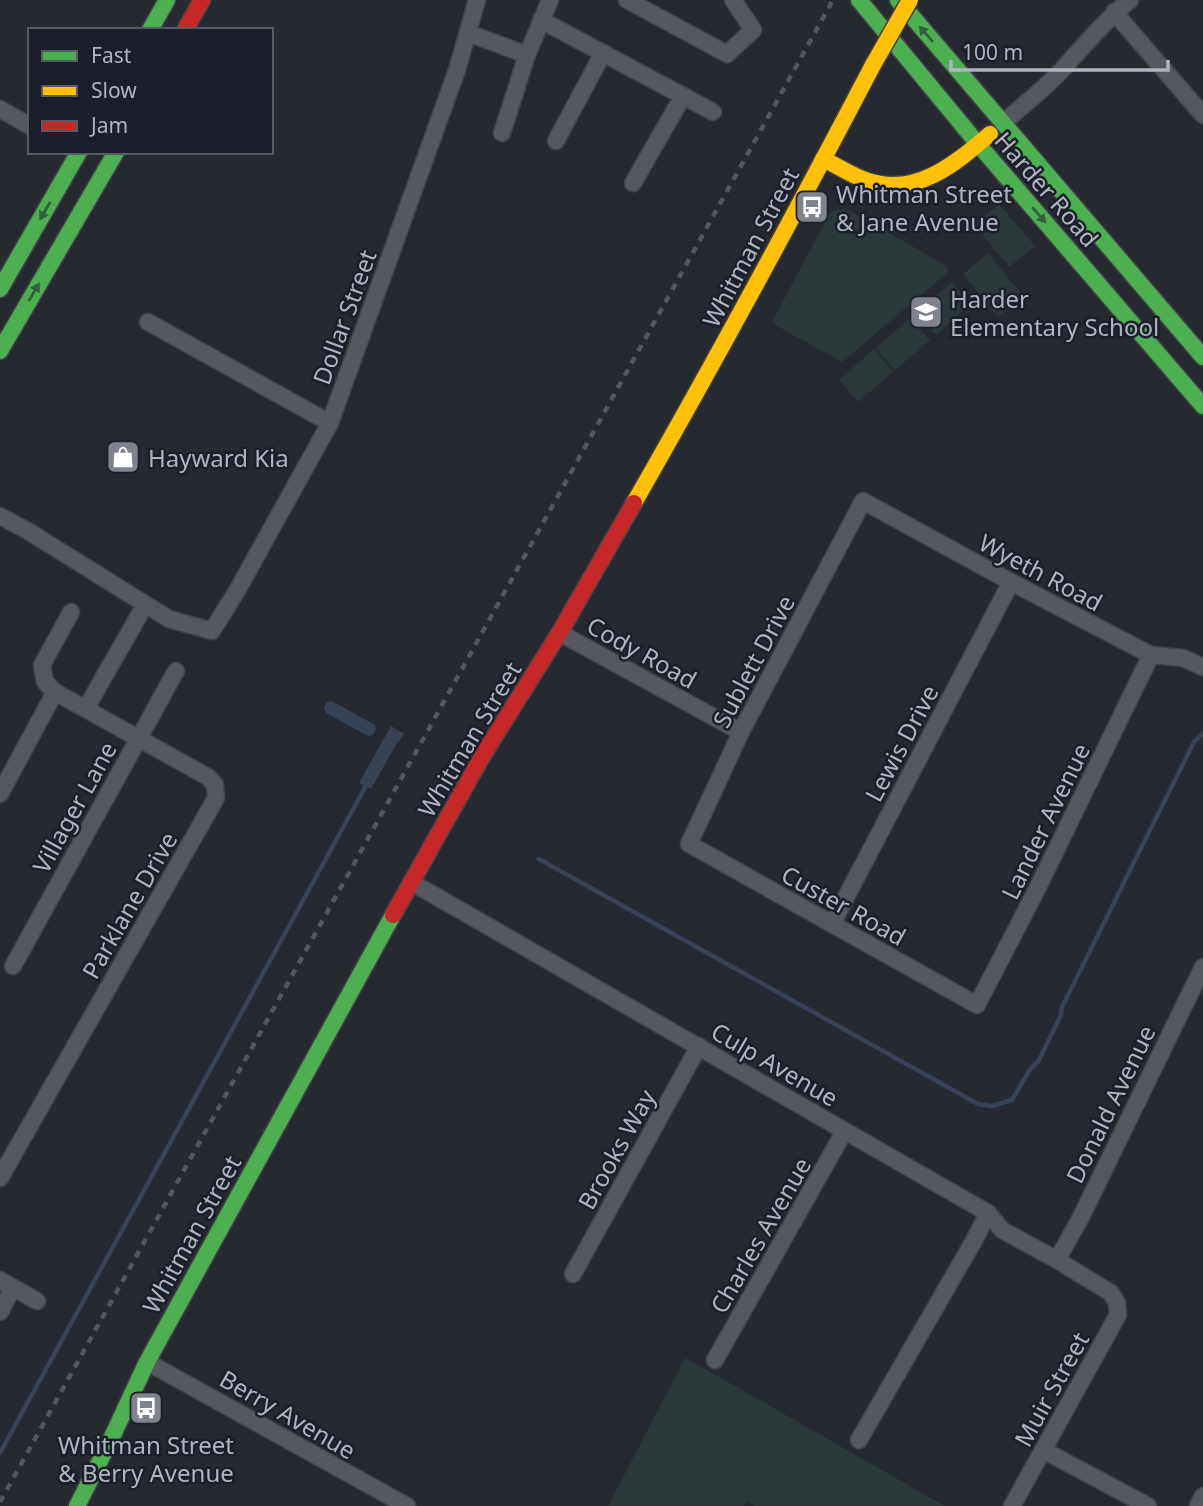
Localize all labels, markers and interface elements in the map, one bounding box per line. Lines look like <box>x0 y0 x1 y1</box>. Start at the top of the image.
one-way arrow <box>919 25 934 43</box>
legend <box>28 28 273 154</box>
scale bar <box>951 28 1168 72</box>
text: 100 m <box>962 38 1023 66</box>
text: Fast <box>91 41 132 69</box>
text: Slow <box>91 76 137 104</box>
text: Jam <box>89 111 128 139</box>
street label: Harder Road <box>988 124 1106 254</box>
street label: Whitman Street <box>694 161 806 332</box>
place label: Whitman Street & Jane Avenue <box>836 177 1012 238</box>
bus stop icon: Whitman Street & Jane Avenue <box>793 188 831 226</box>
one-way arrow <box>39 202 51 221</box>
one-way arrow <box>1031 206 1046 223</box>
street label: Dollar Street <box>304 245 384 389</box>
place label: Harder Elementary School <box>950 282 1159 343</box>
one-way arrow <box>28 283 41 302</box>
school or university icon: Harder Elementary School <box>907 293 945 331</box>
shop icon: Hayward Kia <box>104 438 142 476</box>
place label: Hayward Kia <box>148 441 289 474</box>
street label: Wyeth Road <box>973 526 1109 618</box>
street label: Sublett Drive <box>704 589 802 733</box>
street label: Cody Road <box>581 608 703 696</box>
street label: Whitman Street <box>410 655 529 823</box>
street label: Lewis Drive <box>856 679 946 807</box>
street label: Villager Lane <box>24 735 124 879</box>
street label: Lander Avenue <box>993 738 1097 904</box>
street label: Parklane Drive <box>74 826 184 984</box>
street label: Custer Road <box>776 857 912 953</box>
street label: Culp Avenue <box>705 1014 845 1114</box>
street label: Donald Avenue <box>1058 1020 1162 1188</box>
street label: Brooks Way <box>570 1083 663 1215</box>
street label: Whitman Street <box>134 1149 248 1319</box>
street label: Charles Avenue <box>702 1151 818 1319</box>
street label: Muir Street <box>1006 1326 1096 1452</box>
street label: Berry Avenue <box>214 1362 362 1466</box>
bus stop icon: Whitman Street & Berry Avenue <box>127 1389 165 1427</box>
place label: Whitman Street & Berry Avenue <box>58 1428 234 1489</box>

